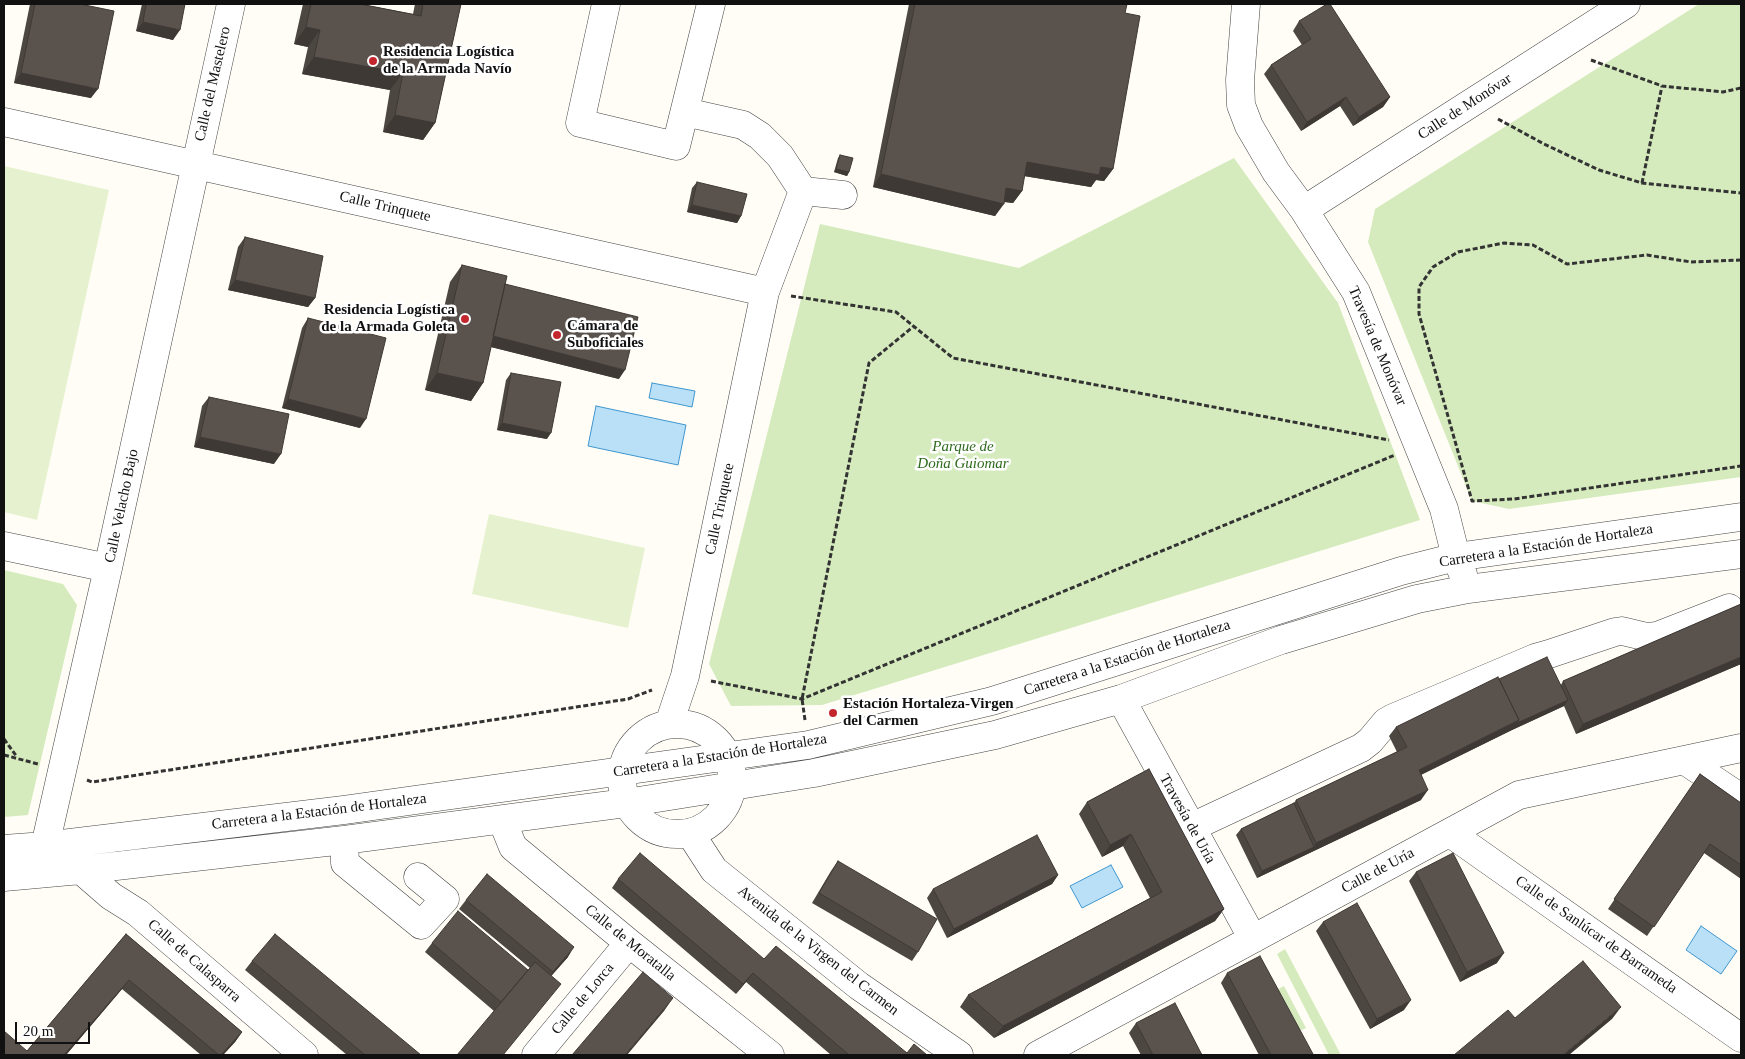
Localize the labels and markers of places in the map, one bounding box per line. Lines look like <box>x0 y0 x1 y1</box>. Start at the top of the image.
place label: Residencia Logística de la Armada Navío <box>383 43 514 78</box>
marker: Residencia Logística de la Armada Navío <box>367 55 379 67</box>
place label: Residencia Logística de la Armada Goleta <box>321 301 455 336</box>
marker: Residencia Logística de la Armada Goleta <box>459 313 471 325</box>
place label: Cámara de Suboficiales <box>567 317 644 352</box>
marker: Cámara de Suboficiales <box>551 329 563 341</box>
place label: Estación Hortaleza-Virgen del Carmen <box>843 695 1014 730</box>
marker: Estación Hortaleza-Virgen del Carmen <box>827 707 839 719</box>

